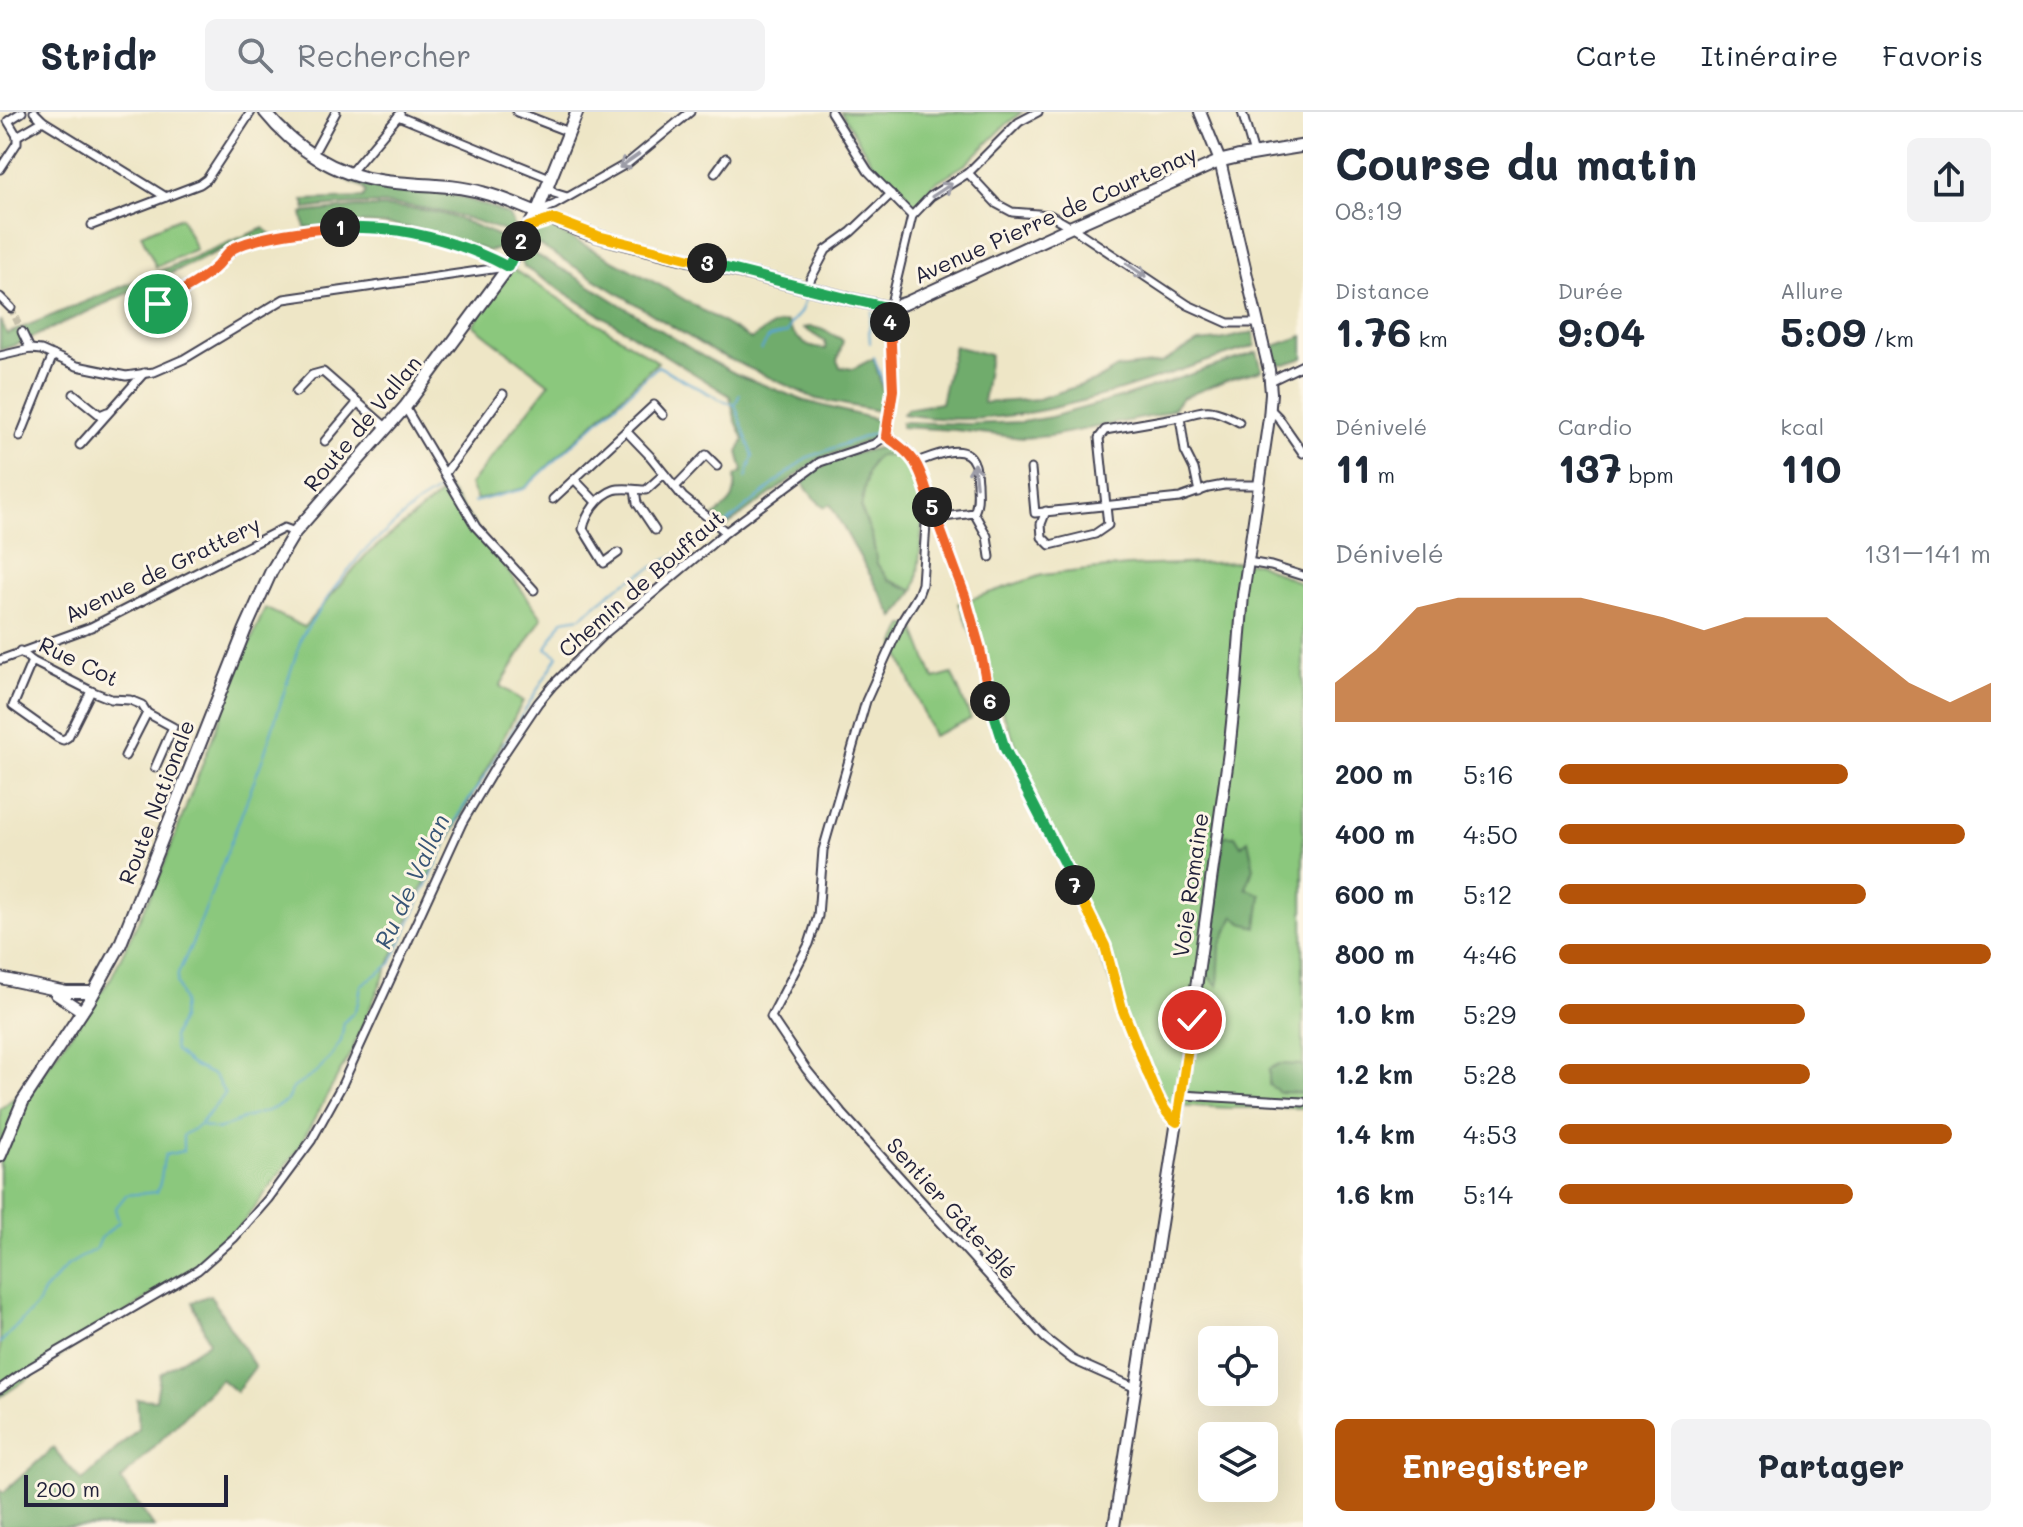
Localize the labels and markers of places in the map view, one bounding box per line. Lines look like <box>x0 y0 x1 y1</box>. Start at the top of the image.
pin: 1 <box>320 207 360 247</box>
pin: 2 <box>501 221 541 261</box>
pin: 3 <box>687 243 727 283</box>
pin <box>124 270 192 338</box>
pin: 4 <box>870 302 910 342</box>
pin: 5 <box>912 487 952 527</box>
pin: 6 <box>970 681 1010 721</box>
pin: 7 <box>1055 865 1095 905</box>
pin <box>1158 986 1226 1054</box>

